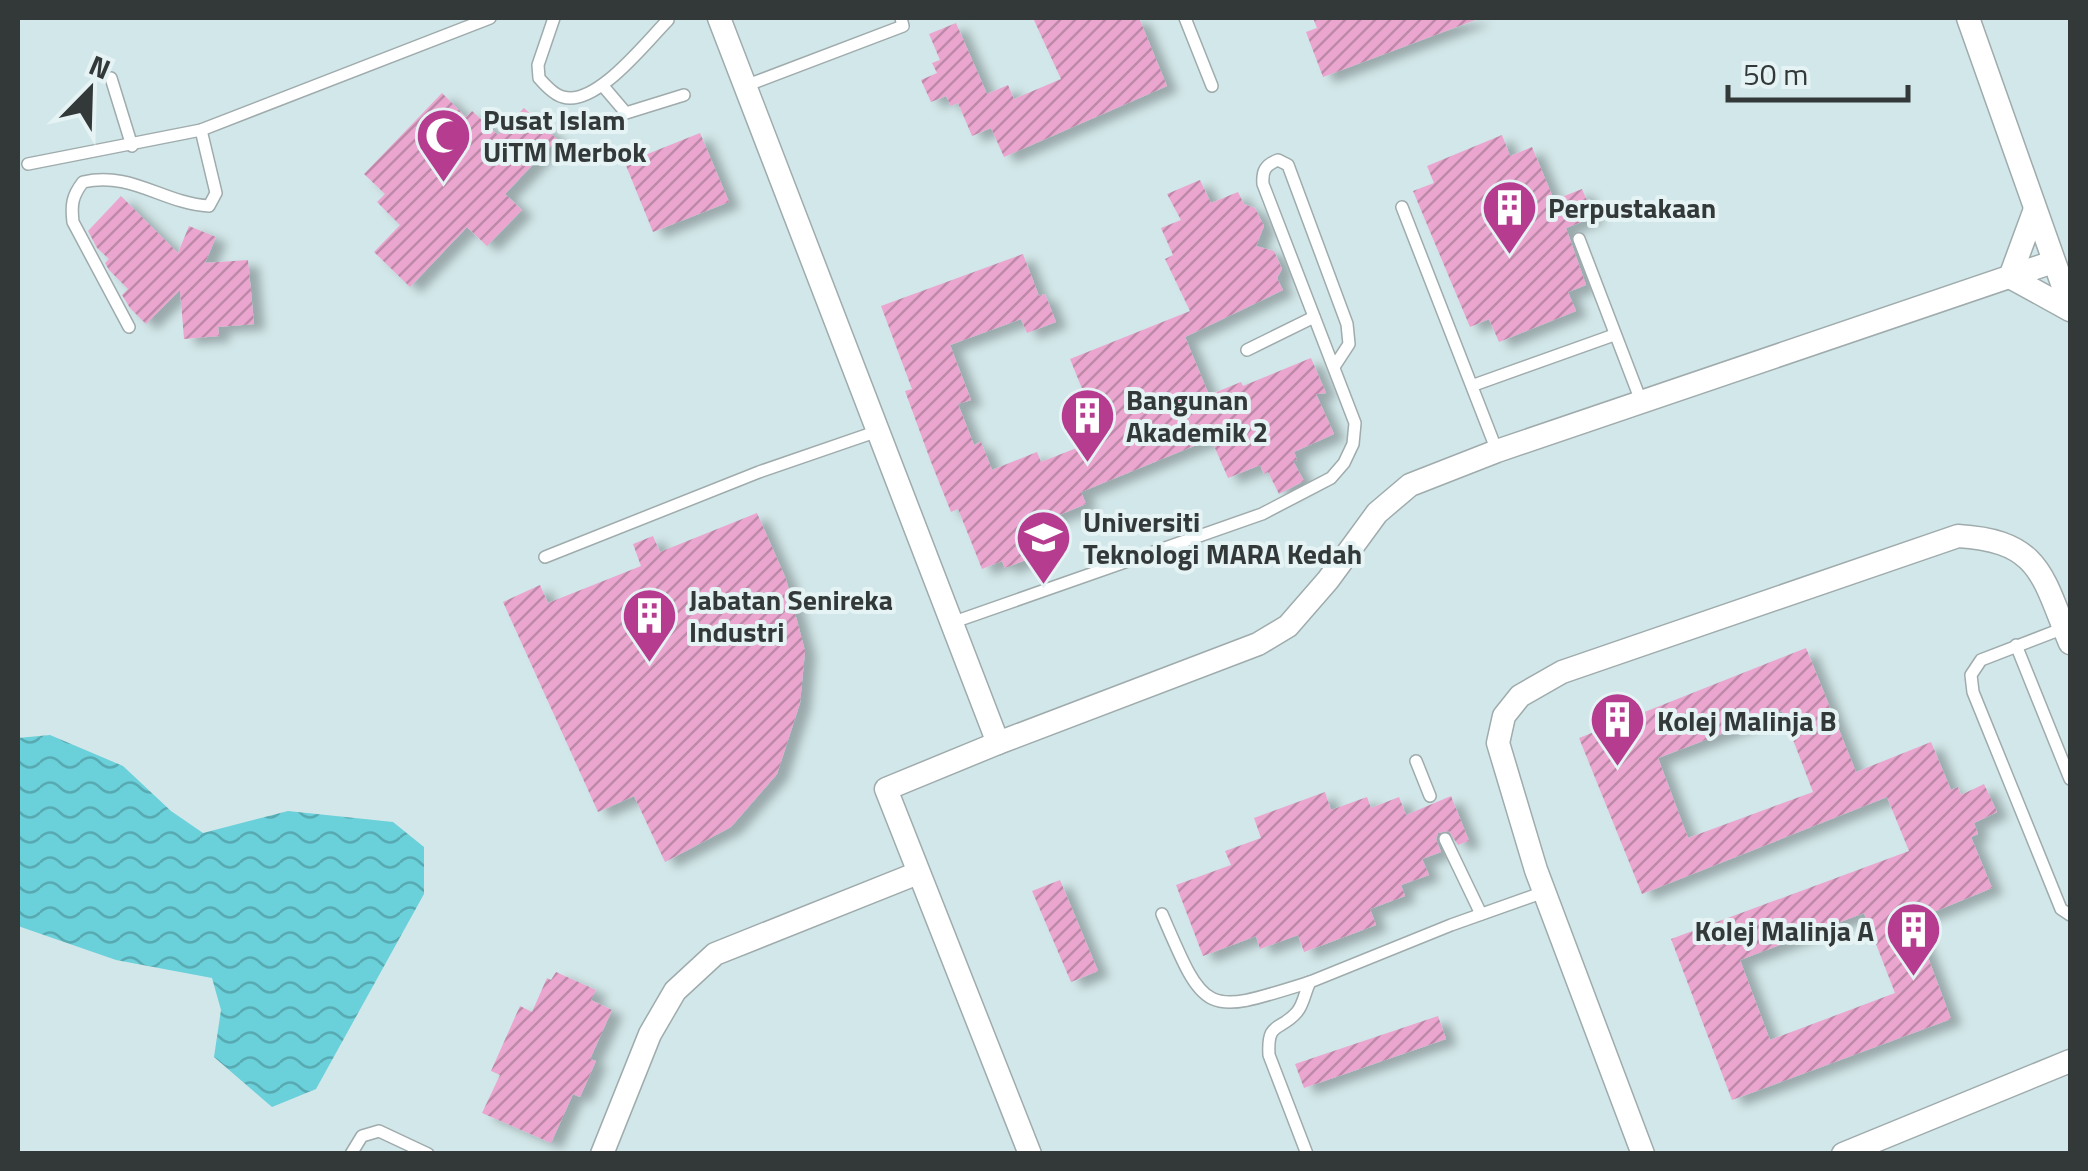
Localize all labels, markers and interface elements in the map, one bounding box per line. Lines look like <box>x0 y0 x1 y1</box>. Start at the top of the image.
north arrow <box>40 40 140 140</box>
scale bar <box>1728 40 1908 102</box>
text: N <box>83 43 117 90</box>
text: 50 m <box>1743 51 1808 97</box>
place label: Pusat Islam UiTM Merbok <box>483 98 647 173</box>
mosque icon: Pusat Islam UiTM Merbok <box>414 105 474 184</box>
building icon: Perpustakaan <box>1479 177 1539 256</box>
place label: Perpustakaan <box>1548 186 1716 229</box>
place label: Bangunan Akademik 2 <box>1126 378 1268 453</box>
building icon: Bangunan Akademik 2 <box>1057 385 1117 464</box>
place label: Universiti Teknologi MARA Kedah <box>1083 500 1362 575</box>
school or university icon: Universiti Teknologi MARA Kedah <box>1014 507 1074 586</box>
place label: Jabatan Senireka Industri <box>689 578 893 653</box>
building icon: Jabatan Senireka Industri <box>620 585 680 664</box>
building icon: Kolej Malinja B <box>1588 690 1648 769</box>
place label: Kolej Malinja B <box>1657 699 1837 742</box>
building icon: Kolej Malinja A <box>1883 900 1943 979</box>
place label: Kolej Malinja A <box>1695 909 1874 952</box>

